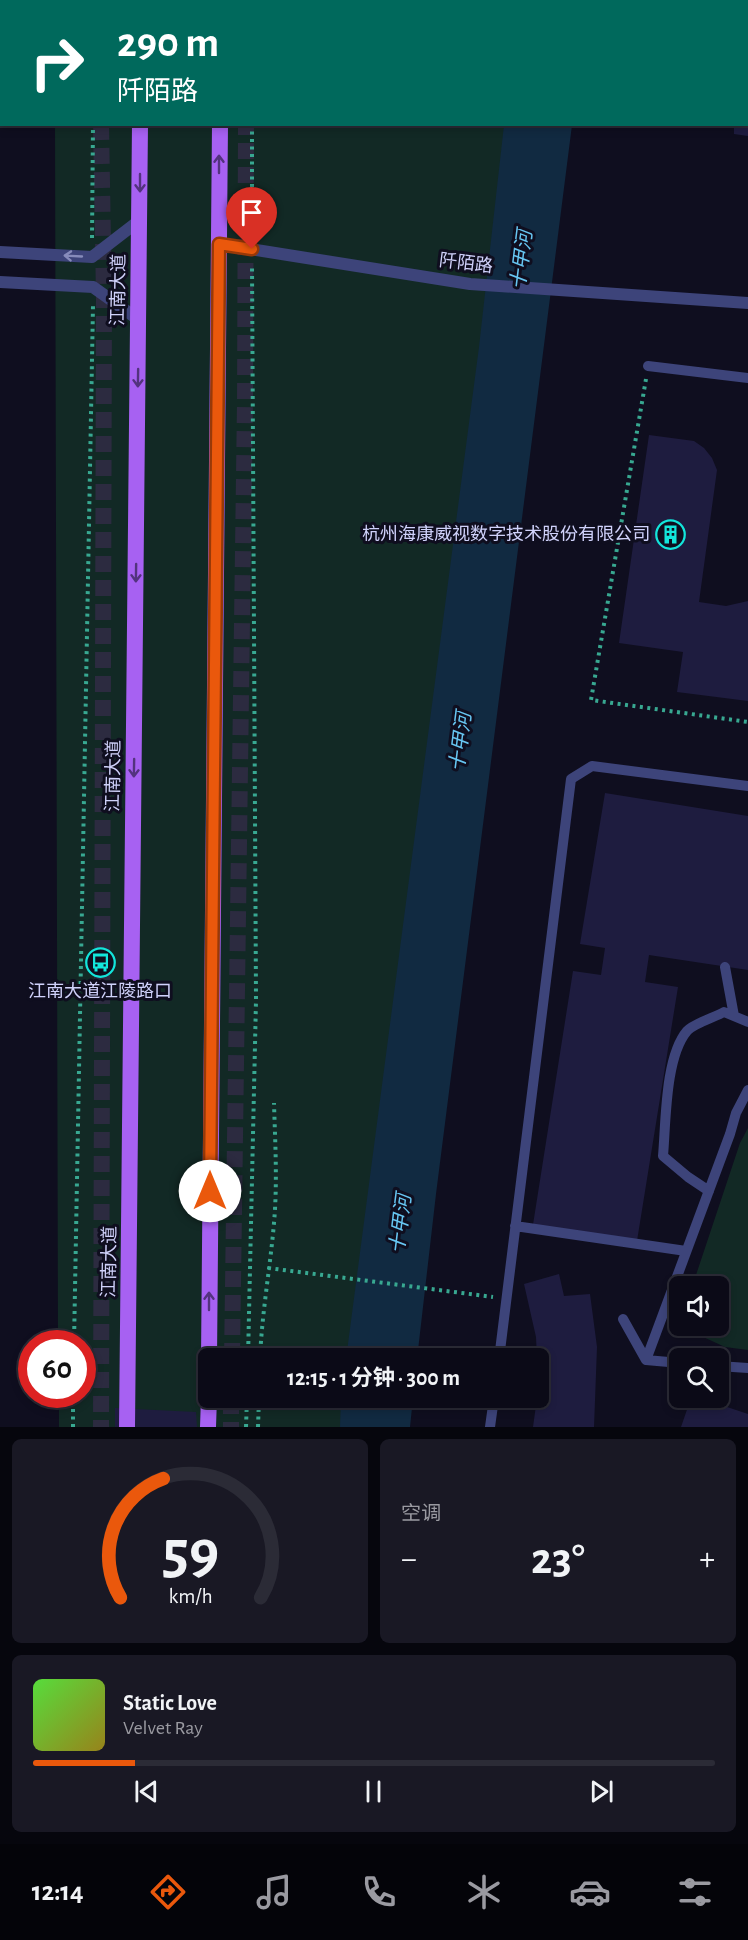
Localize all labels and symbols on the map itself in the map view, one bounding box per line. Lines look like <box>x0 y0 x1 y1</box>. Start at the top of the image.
one-way arrow <box>213 155 225 175</box>
one-way arrow <box>134 172 146 192</box>
pin <box>226 187 277 249</box>
water label: 十甲河 <box>507 225 536 291</box>
street label: 阡陌路 <box>438 250 494 276</box>
one-way arrow <box>63 251 83 262</box>
street label: 江南大道 <box>107 254 129 326</box>
one-way arrow <box>132 367 144 387</box>
building icon: 杭州海康威视数字技术股份有限公司 <box>655 519 687 551</box>
place label: 杭州海康威视数字技术股份有限公司 <box>362 524 650 544</box>
one-way arrow <box>130 562 142 582</box>
water label: 十甲河 <box>446 707 475 773</box>
street label: 江南大道 <box>102 740 124 812</box>
one-way arrow <box>128 757 140 777</box>
bus stop icon: 江南大道江陵路口 <box>84 947 116 979</box>
place label: 江南大道江陵路口 <box>28 981 172 1001</box>
position arrow <box>178 1159 242 1223</box>
water label: 十甲河 <box>386 1189 415 1255</box>
street label: 江南大道 <box>98 1226 120 1298</box>
one-way arrow <box>204 1291 215 1311</box>
speed limit sign: 60 <box>18 1330 96 1408</box>

